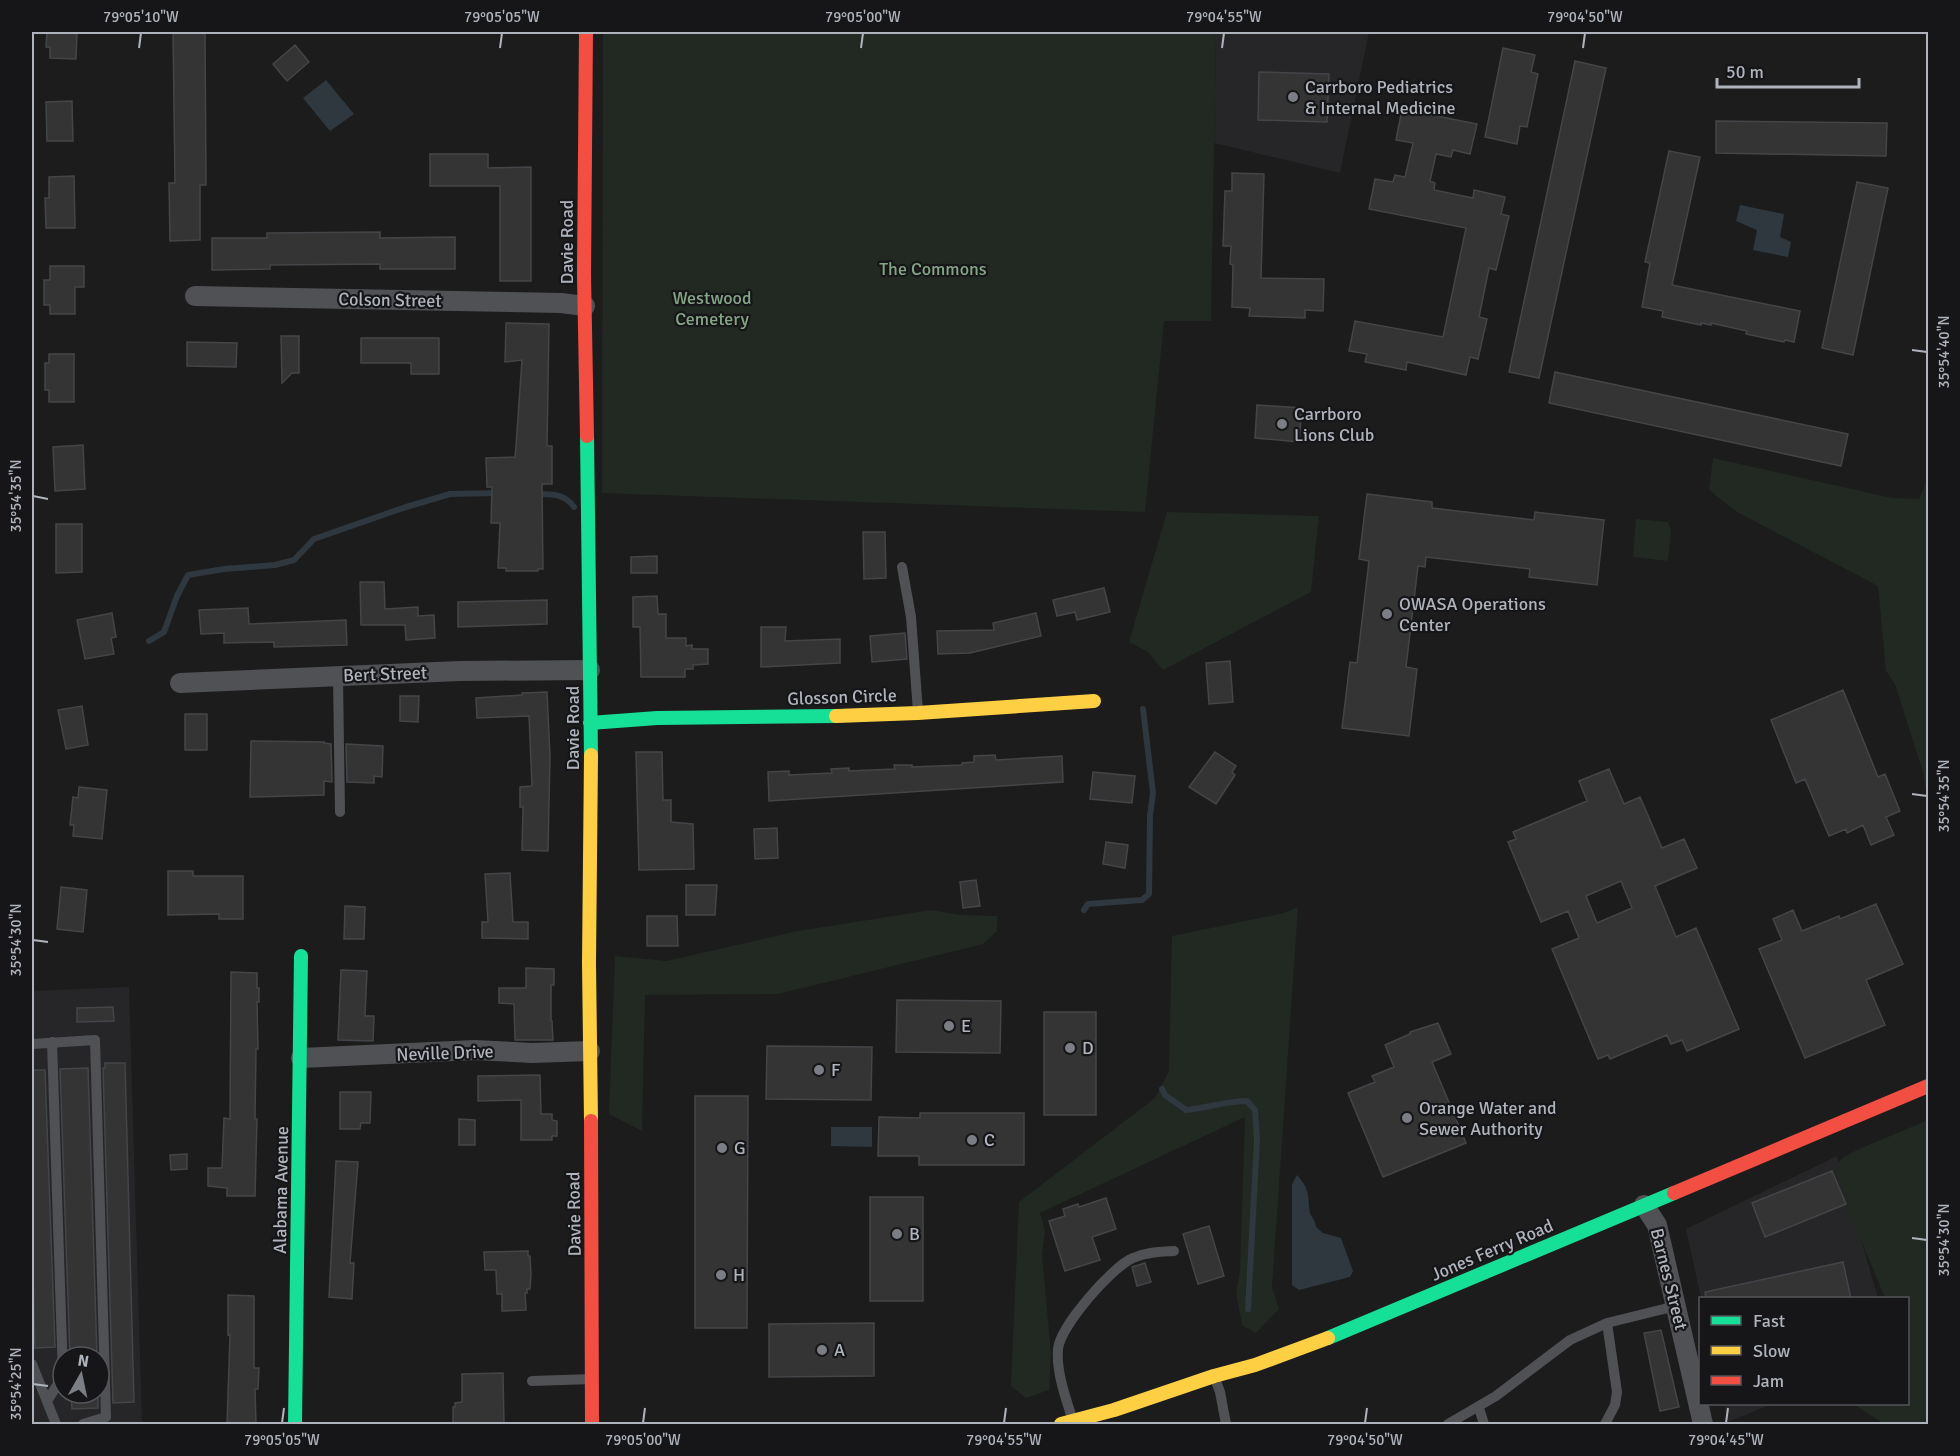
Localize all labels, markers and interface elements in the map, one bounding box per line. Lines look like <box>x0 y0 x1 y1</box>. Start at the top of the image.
text: 79°05'10"W <box>103 8 179 26</box>
text: 79°05'05"W <box>464 8 540 26</box>
text: 79°05'00"W <box>825 8 901 26</box>
text: 79°04'55"W <box>1186 8 1262 26</box>
text: 79°04'50"W <box>1547 8 1623 26</box>
scale bar <box>1717 51 1860 89</box>
text: 50 m <box>1726 61 1764 83</box>
place label: Carrboro Pediatrics & Internal Medicine <box>1305 76 1456 119</box>
marker: Carrboro Pediatrics & Internal Medicine <box>1286 90 1300 104</box>
street label: Davie Road <box>556 200 578 284</box>
park label: The Commons <box>879 258 987 280</box>
park label: Westwood Cemetery <box>673 287 751 330</box>
street label: Colson Street <box>338 288 442 312</box>
text: 35°54'40"N <box>1935 315 1953 389</box>
place label: Carrboro Lions Club <box>1294 403 1374 446</box>
marker: Carrboro Lions Club <box>1275 417 1289 431</box>
text: 35°54'35"N <box>7 459 25 533</box>
place label: OWASA Operations Center <box>1399 593 1546 636</box>
marker: OWASA Operations Center <box>1380 607 1394 621</box>
street label: Bert Street <box>343 662 427 686</box>
street label: Glosson Circle <box>787 684 897 710</box>
street label: Davie Road <box>562 686 584 770</box>
text: 35°54'35"N <box>1935 759 1953 833</box>
text: 35°54'30"N <box>7 903 25 977</box>
place label: E <box>961 1015 971 1037</box>
marker: E <box>942 1019 956 1033</box>
place label: D <box>1082 1037 1094 1059</box>
street label: Neville Drive <box>396 1040 494 1066</box>
marker: D <box>1063 1041 1077 1055</box>
place label: F <box>831 1059 840 1081</box>
marker: F <box>812 1063 826 1077</box>
place label: Orange Water and Sewer Authority <box>1419 1097 1557 1140</box>
marker: Orange Water and Sewer Authority <box>1400 1111 1414 1125</box>
street label: Alabama Avenue <box>269 1126 293 1254</box>
place label: C <box>984 1129 995 1151</box>
marker: C <box>965 1133 979 1147</box>
place label: G <box>734 1137 746 1159</box>
marker: G <box>715 1141 729 1155</box>
street label: Davie Road <box>562 1171 586 1257</box>
text: 35°54'30"N <box>1935 1203 1953 1277</box>
street label: Jones Ferry Road <box>1428 1214 1556 1286</box>
place label: B <box>909 1223 920 1245</box>
street label: Barnes Street <box>1646 1226 1692 1332</box>
marker: B <box>890 1227 904 1241</box>
place label: H <box>733 1264 745 1286</box>
marker: H <box>714 1268 728 1282</box>
legend <box>1699 1297 1909 1405</box>
text: Fast <box>1753 1310 1785 1332</box>
place label: A <box>834 1339 845 1361</box>
text: Slow <box>1753 1340 1790 1362</box>
marker: A <box>815 1343 829 1357</box>
north arrow <box>51 1345 111 1405</box>
text: 35°54'25"N <box>7 1347 25 1421</box>
text: N <box>76 1350 90 1372</box>
text: Jam <box>1753 1370 1784 1392</box>
text: 79°05'05"W <box>244 1431 320 1449</box>
text: 79°05'00"W <box>605 1431 681 1449</box>
text: 79°04'55"W <box>966 1431 1042 1449</box>
text: 79°04'50"W <box>1327 1431 1403 1449</box>
text: 79°04'45"W <box>1688 1431 1764 1449</box>

